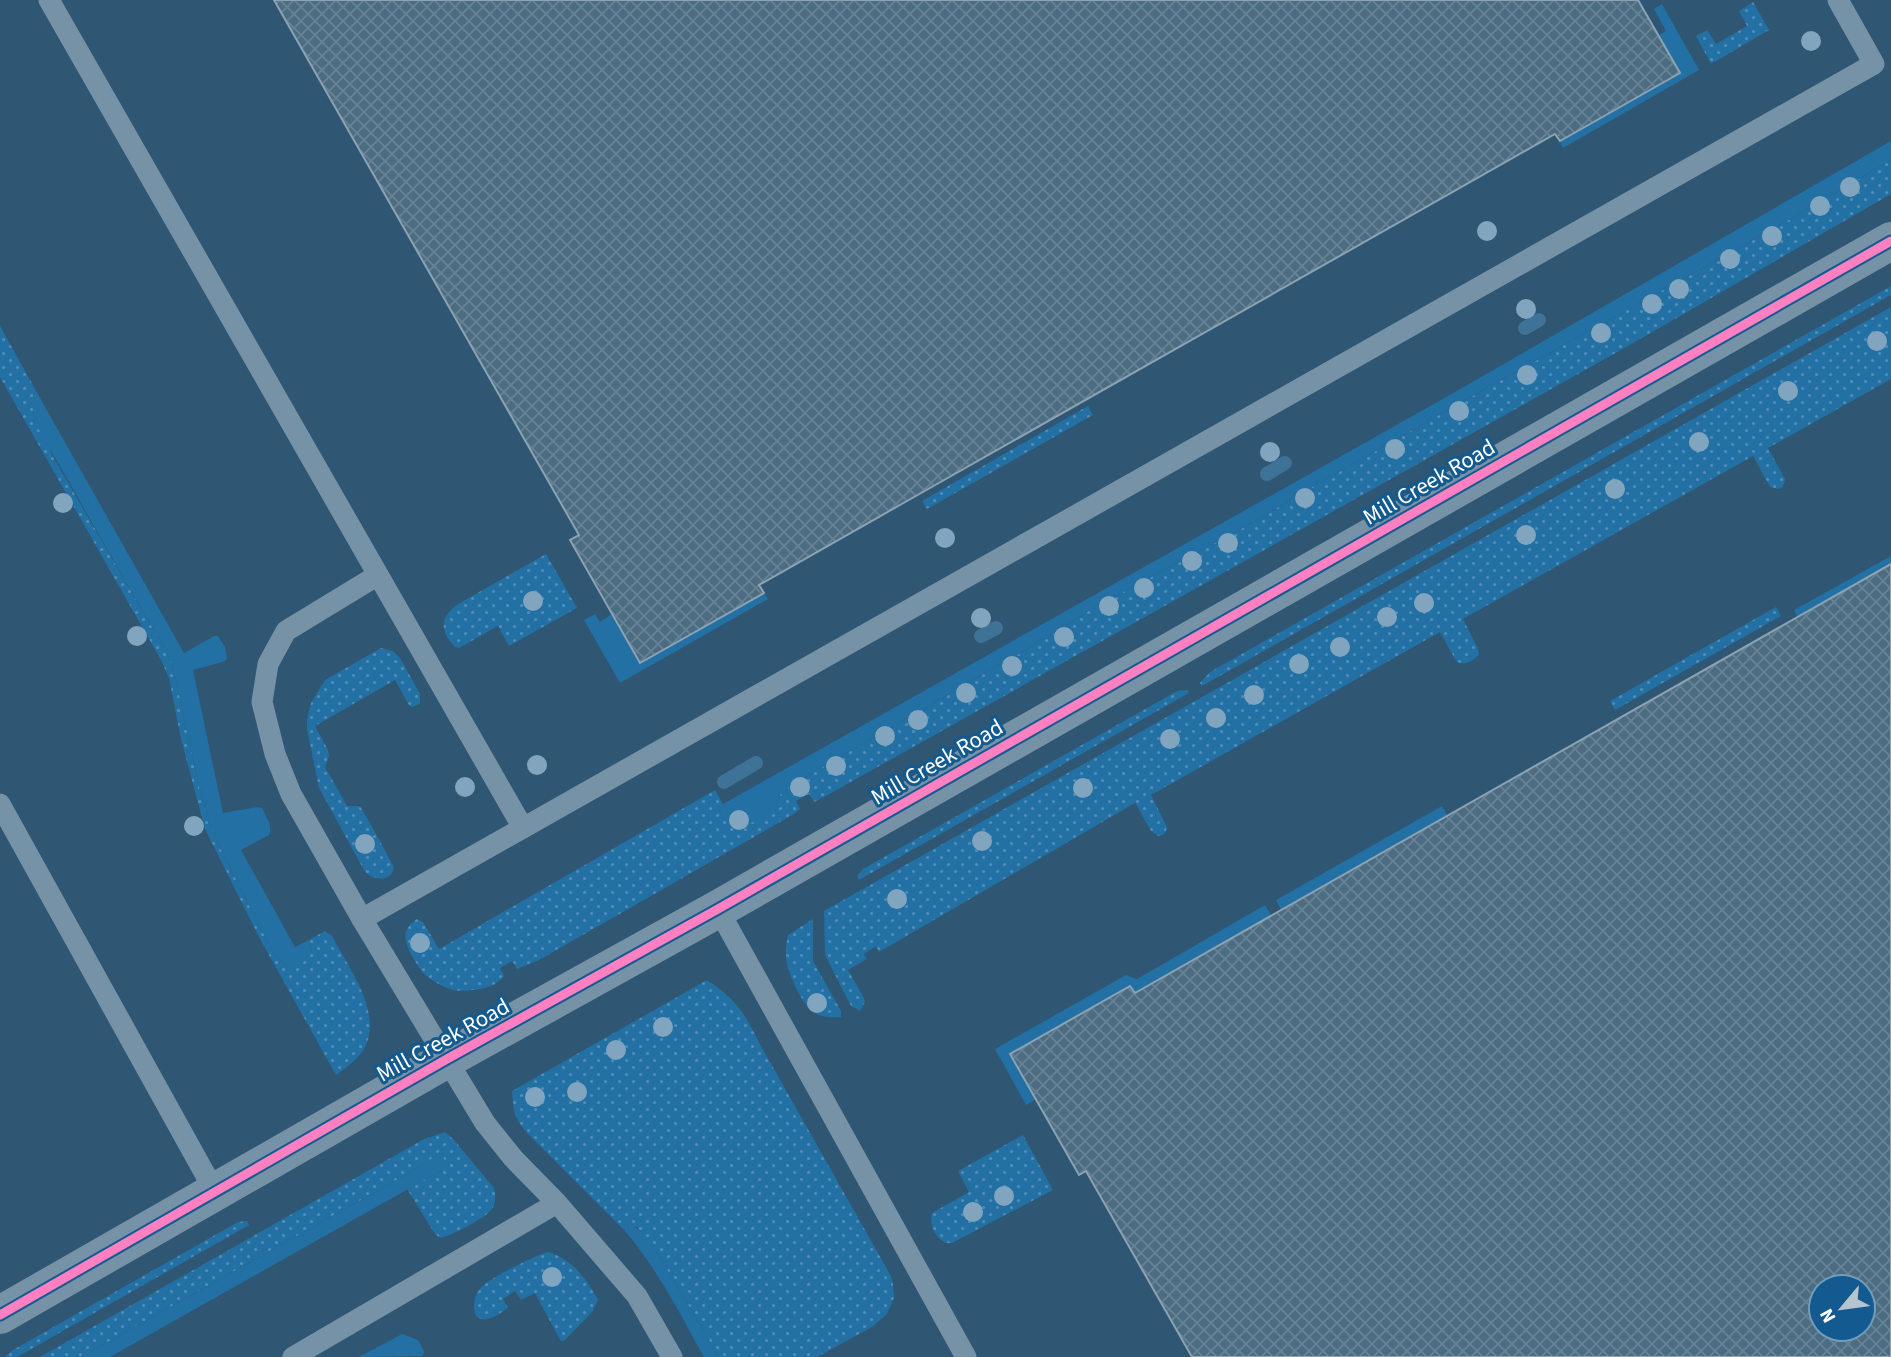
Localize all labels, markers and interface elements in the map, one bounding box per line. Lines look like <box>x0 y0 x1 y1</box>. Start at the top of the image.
street label: Mill Creek Road <box>1357 431 1501 533</box>
street label: Mill Creek Road <box>865 711 1009 813</box>
street label: Mill Creek Road <box>370 990 516 1090</box>
north arrow <box>1807 1273 1877 1343</box>
text: N <box>1814 1303 1843 1328</box>

